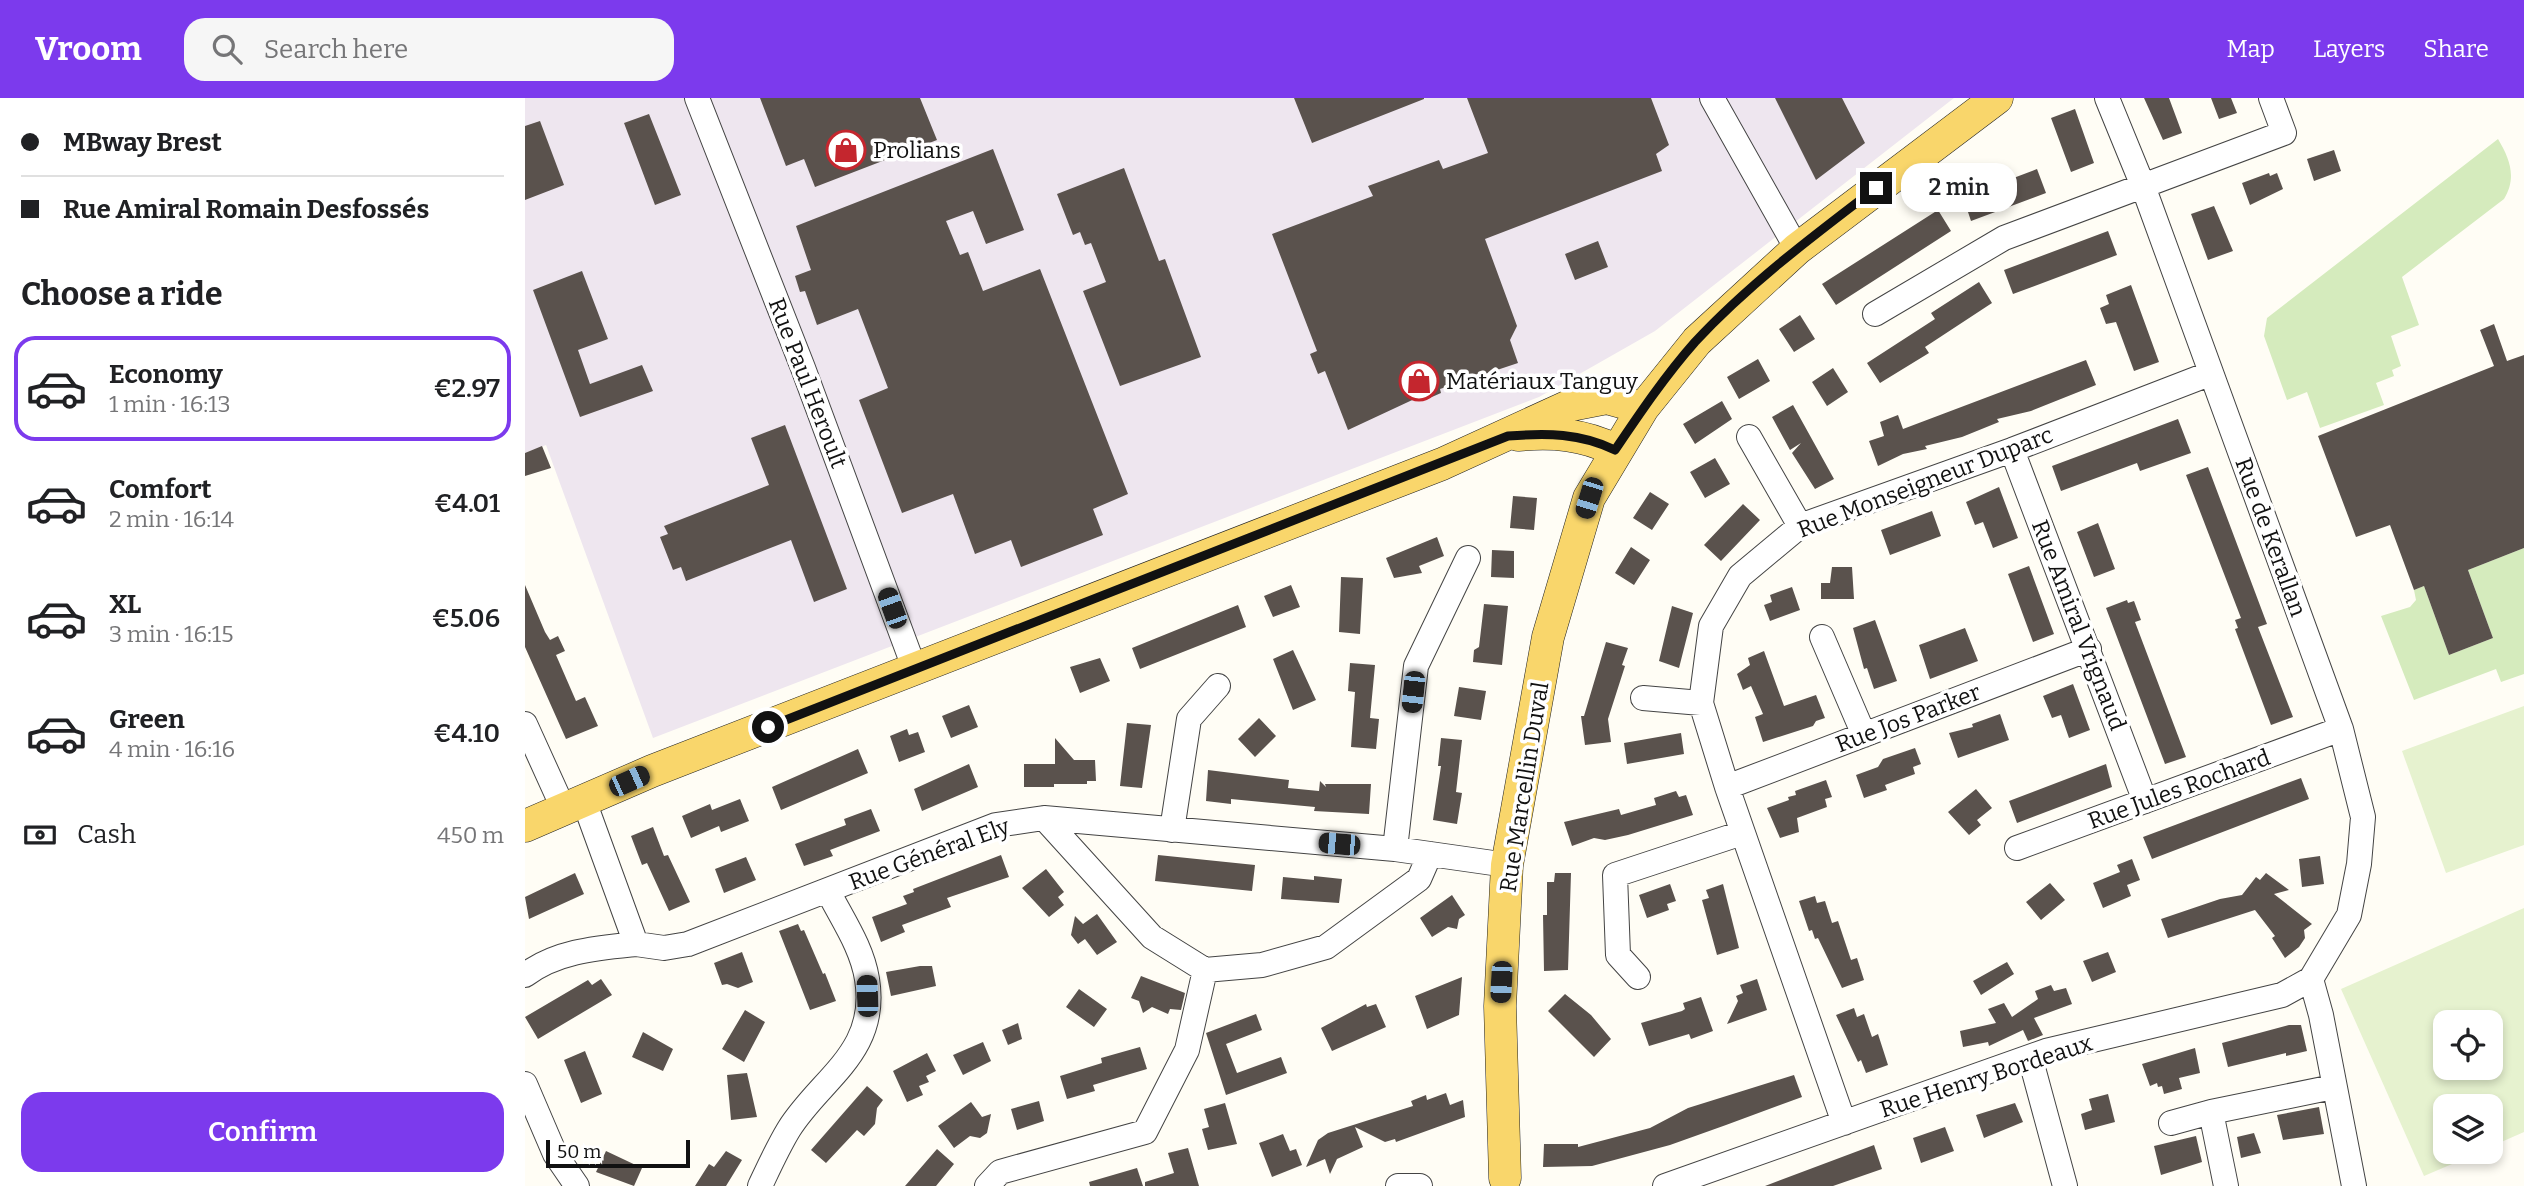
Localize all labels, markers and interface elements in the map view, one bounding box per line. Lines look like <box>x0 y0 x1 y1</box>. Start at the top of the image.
search box <box>184 18 674 81</box>
text: Vroom <box>35 29 142 69</box>
icon: search <box>208 30 246 68</box>
text: Search here <box>264 34 408 65</box>
text: Map <box>2227 35 2275 63</box>
text: Layers <box>2313 35 2385 63</box>
text: Share <box>2423 35 2489 63</box>
text: MBway Brest <box>63 127 222 158</box>
shop icon: Prolians <box>825 129 867 171</box>
place label: Prolians <box>873 136 961 164</box>
callout: 2 min <box>1901 164 2016 212</box>
route end <box>1860 172 1892 204</box>
text: 2 min <box>1929 173 1989 201</box>
text: Rue Amiral Romain Desfossés <box>63 194 429 225</box>
text: Choose a ride <box>21 275 222 313</box>
street label: Rue Paul Heroult <box>763 294 853 472</box>
icon: car <box>25 357 88 420</box>
text: Economy <box>109 359 223 390</box>
shop icon: Matériaux Tanguy <box>1398 360 1440 402</box>
place label: Matériaux Tanguy <box>1446 367 1639 395</box>
text: €2.97 <box>433 373 500 404</box>
text: 1 min · 16:13 <box>109 390 231 418</box>
street label: Rue Monseigneur Duparc <box>1793 420 2057 544</box>
street label: Rue de Kerallan <box>2229 454 2313 621</box>
icon: car <box>25 472 88 535</box>
text: Comfort <box>109 474 212 505</box>
car <box>1573 475 1606 521</box>
text: €4.01 <box>434 488 500 519</box>
text: 2 min · 16:14 <box>109 505 234 533</box>
street label: Rue Amiral Vrignaud <box>2026 516 2132 735</box>
car <box>875 585 910 631</box>
icon: car <box>25 587 88 650</box>
text: XL <box>109 589 141 620</box>
text: €5.06 <box>432 603 500 634</box>
text: 3 min · 16:15 <box>109 620 233 648</box>
car <box>1401 670 1426 714</box>
street label: Rue Jos Parker <box>1832 678 1984 758</box>
street label: Rue Marcellin Duval <box>1494 679 1555 894</box>
icon: car <box>25 702 88 765</box>
text: Green <box>109 704 185 735</box>
route start <box>752 711 784 743</box>
text: €4.10 <box>433 718 500 749</box>
text: 4 min · 16:16 <box>109 735 235 763</box>
street label: Rue Jules Rochard <box>2084 743 2274 835</box>
car <box>606 763 653 799</box>
street label: Rue Général Ely <box>845 812 1014 896</box>
icon: cash <box>21 816 59 854</box>
text: Cash <box>77 819 136 850</box>
text: 450 m <box>437 821 504 849</box>
car <box>1318 832 1361 856</box>
car <box>1490 960 1513 1004</box>
car <box>856 975 879 1017</box>
map controls <box>2433 1010 2503 1164</box>
button: locate <box>2433 1010 2503 1080</box>
street label: Rue Henry Bordeaux <box>1876 1028 2096 1124</box>
button: Confirm <box>21 1092 504 1172</box>
button: layers <box>2433 1094 2503 1164</box>
scale bar <box>546 1137 689 1169</box>
text: 50 m <box>557 1140 601 1163</box>

